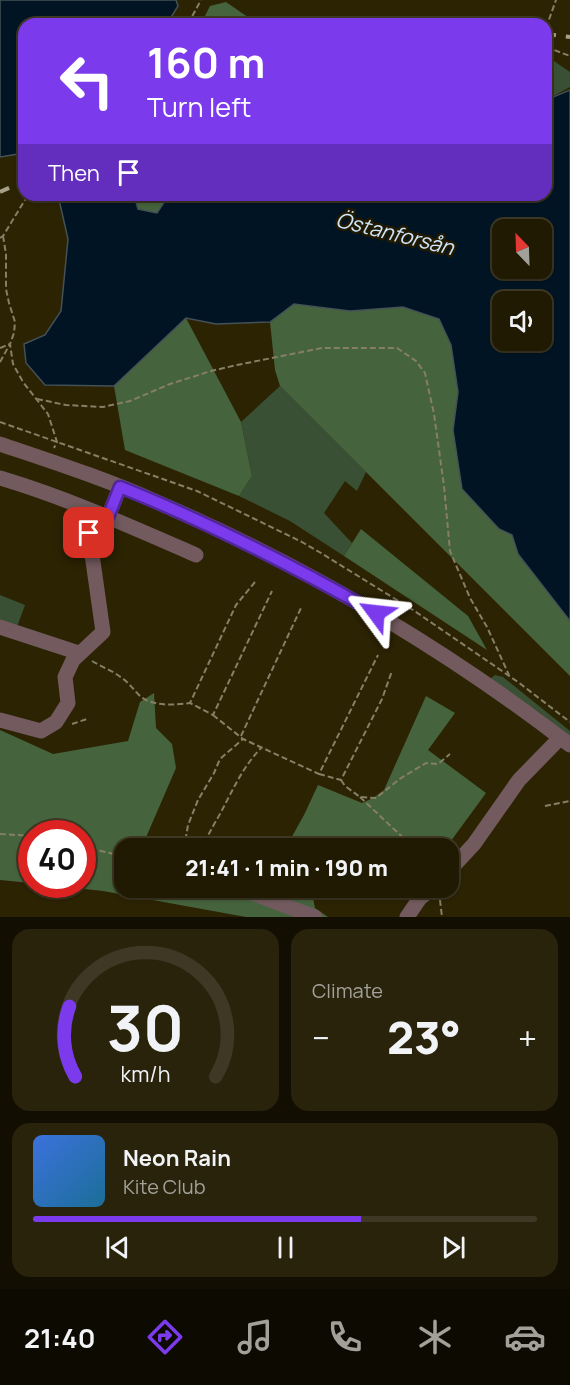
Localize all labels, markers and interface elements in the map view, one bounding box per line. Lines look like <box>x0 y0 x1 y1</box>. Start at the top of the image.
text: 160 m <box>147 33 265 91</box>
icon: left <box>48 42 126 120</box>
text: Turn left <box>147 88 251 125</box>
icon: arrive <box>112 156 145 189</box>
text: Then <box>48 158 100 188</box>
water label: Östanforsån <box>333 205 458 262</box>
north arrow <box>492 219 552 279</box>
map controls <box>492 219 552 351</box>
button: sound <box>492 291 552 351</box>
pin <box>63 507 114 558</box>
icon: arrive <box>72 516 105 549</box>
position arrow <box>344 581 408 645</box>
speed limit sign: 40 <box>18 820 96 898</box>
text: 21:41 · 1 min · 190 m <box>185 853 388 883</box>
text: Climate <box>312 977 383 1004</box>
text: 30 <box>107 984 184 1070</box>
text: 23° <box>387 1006 461 1068</box>
text: − <box>312 1015 330 1060</box>
text: + <box>518 1015 537 1060</box>
text: km/h <box>121 1059 170 1088</box>
text: Neon Rain <box>123 1143 231 1173</box>
text: Kite Club <box>123 1173 206 1200</box>
icon: previous <box>101 1231 134 1264</box>
icon: pause <box>269 1231 302 1264</box>
icon: next <box>437 1231 470 1264</box>
icon: directions <box>144 1316 186 1358</box>
icon: music <box>234 1316 276 1358</box>
icon: phone <box>324 1316 366 1358</box>
icon: climate <box>414 1316 456 1358</box>
icon: car <box>504 1316 546 1358</box>
text: 21:40 <box>24 1319 95 1356</box>

